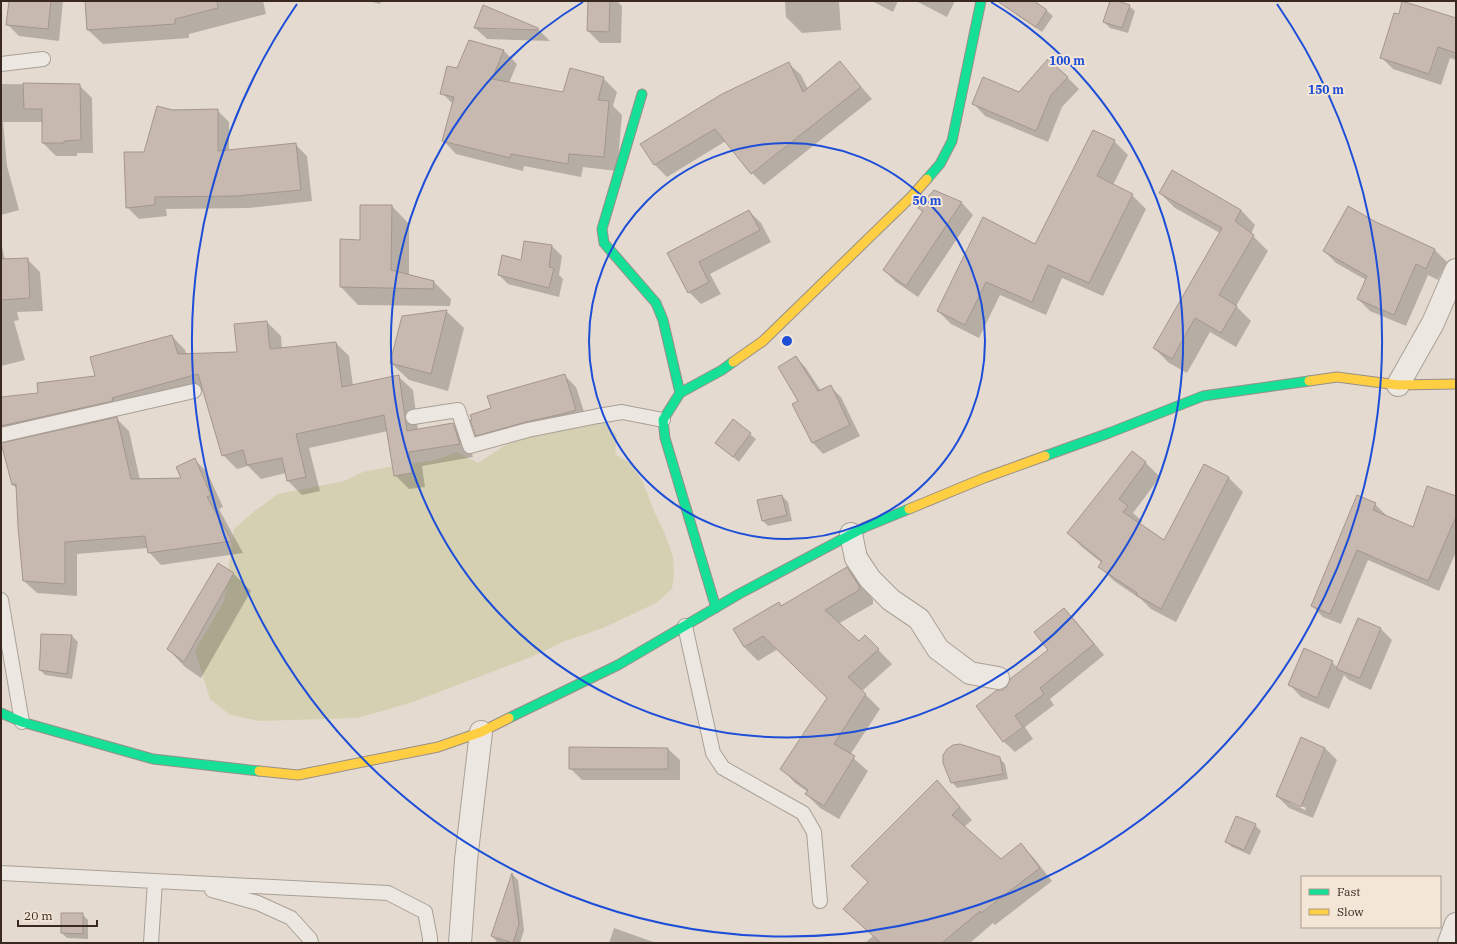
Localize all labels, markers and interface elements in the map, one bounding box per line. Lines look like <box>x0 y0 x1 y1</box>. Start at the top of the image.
text: 100 m <box>1049 53 1085 68</box>
text: 150 m <box>1308 82 1344 97</box>
text: 50 m <box>913 193 942 208</box>
centre of rings <box>780 334 794 348</box>
legend <box>1301 876 1441 928</box>
text: Fast <box>1337 884 1361 899</box>
scale bar <box>18 902 97 928</box>
text: Slow <box>1337 904 1364 919</box>
text: 20 m <box>24 908 53 923</box>

